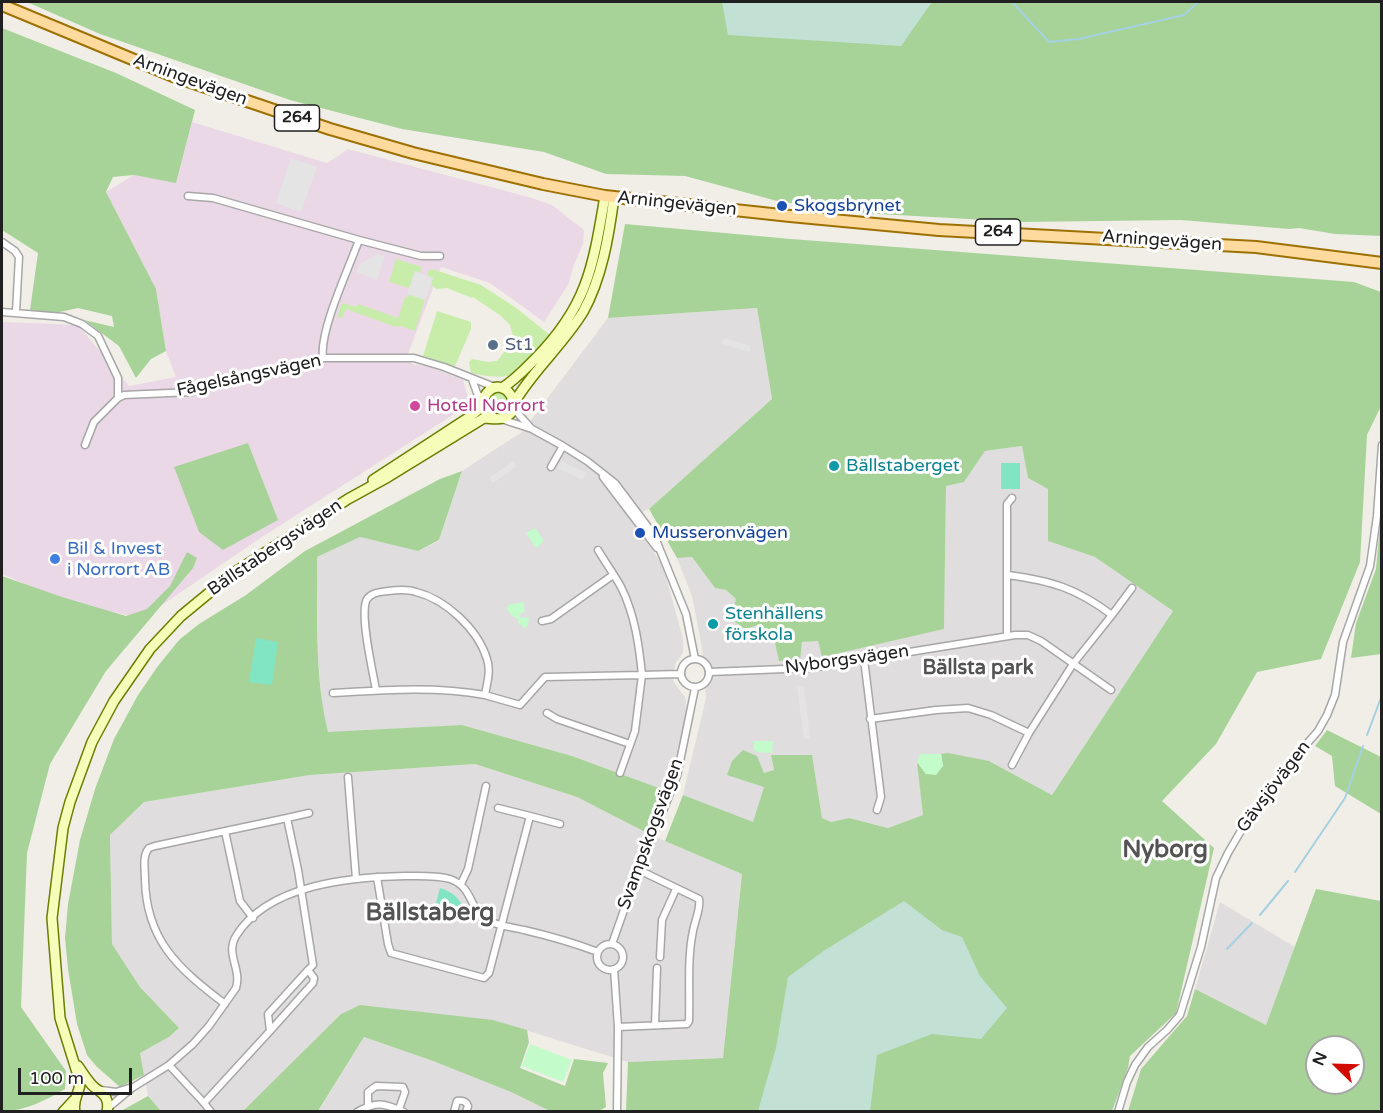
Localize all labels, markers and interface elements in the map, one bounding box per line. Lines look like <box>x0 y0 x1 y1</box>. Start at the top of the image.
street label: Arningevägen <box>130 49 250 111</box>
road number: 264 <box>274 105 320 131</box>
street label: Arningevägen <box>616 187 738 221</box>
place label: Skogsbrynet <box>794 195 901 217</box>
marker: Skogsbrynet <box>775 199 789 213</box>
road number: 264 <box>976 219 1020 245</box>
street label: Arningevägen <box>1101 226 1223 256</box>
place label: St1 <box>505 334 534 356</box>
marker: St1 <box>486 338 500 352</box>
street label: Fågelsångsvägen <box>175 350 323 402</box>
place label: Hotell Norrort <box>427 395 545 417</box>
marker: Hotell Norrort <box>408 399 422 413</box>
place label: Bällstaberget <box>846 455 960 477</box>
marker: Bällstaberget <box>827 459 841 473</box>
street label: Bällstabergsvägen <box>204 495 346 601</box>
place label: Musseronvägen <box>652 522 788 544</box>
marker: Musseronvägen <box>633 526 647 540</box>
place label: Bil & Invest i Norrort AB <box>67 538 170 580</box>
marker: Bil & Invest i Norrort AB <box>48 552 62 566</box>
place label: Stenhällens förskola <box>725 603 823 646</box>
marker: Stenhällens förskola <box>706 617 720 631</box>
street label: Nyborgsvägen <box>784 641 910 679</box>
district label: Bällsta park <box>922 657 1034 681</box>
street label: Gävsjövägen <box>1233 737 1315 837</box>
street label: Svampskogsvägen <box>614 756 688 912</box>
district label: Nyborg <box>1122 837 1208 865</box>
district label: Bällstaberg <box>366 900 494 928</box>
north arrow <box>1305 1035 1365 1095</box>
text: N <box>1309 1049 1332 1069</box>
scale bar <box>21 1056 135 1094</box>
text: 100 m <box>29 1067 84 1089</box>

